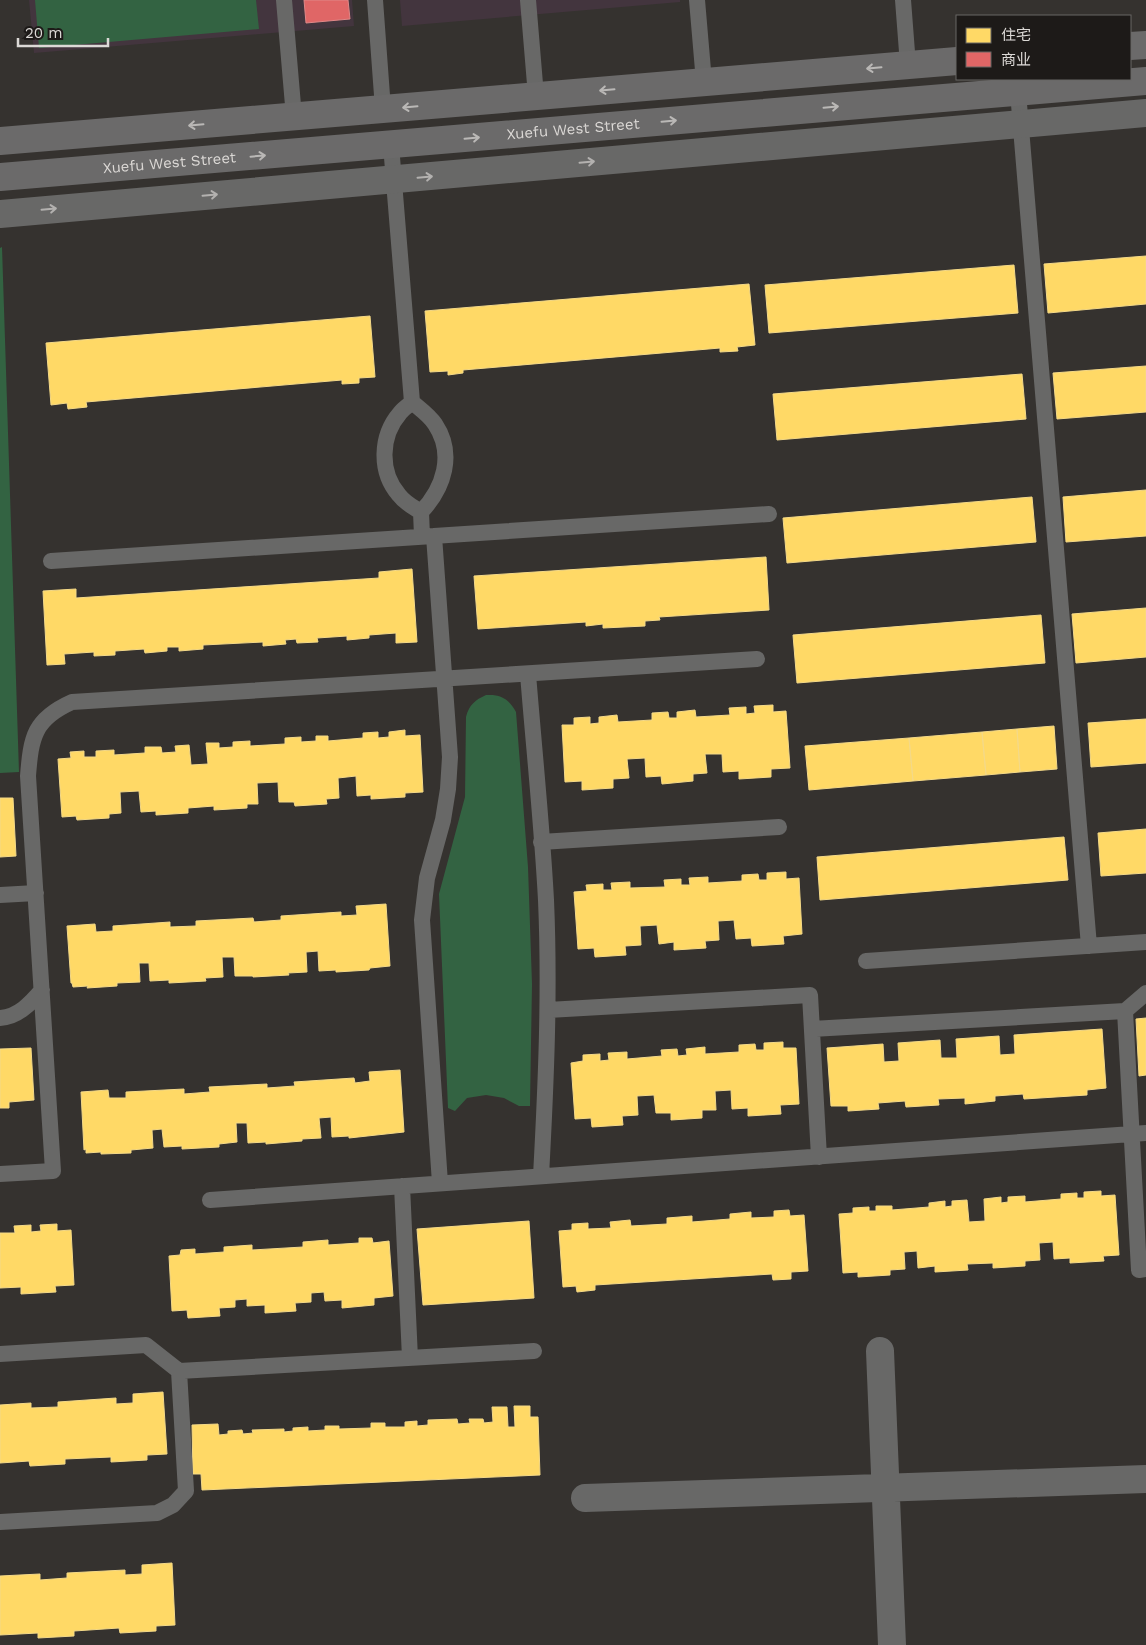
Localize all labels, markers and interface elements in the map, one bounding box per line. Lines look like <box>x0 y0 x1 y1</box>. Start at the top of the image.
scale bar <box>18 15 108 47</box>
legend <box>956 15 1131 80</box>
text: 20 m <box>25 24 63 42</box>
text: 住宅 <box>1001 26 1031 44</box>
text: 商业 <box>1001 51 1031 69</box>
one-way arrow <box>866 63 882 73</box>
one-way arrow <box>600 85 616 95</box>
one-way arrow <box>403 102 419 111</box>
one-way arrow <box>823 103 839 112</box>
street label: Xuefu West Street <box>506 114 641 144</box>
one-way arrow <box>661 116 677 126</box>
one-way arrow <box>188 120 204 130</box>
one-way arrow <box>464 133 480 142</box>
street label: Xuefu West Street <box>102 148 237 177</box>
one-way arrow <box>250 151 266 160</box>
one-way arrow <box>578 158 594 167</box>
one-way arrow <box>416 172 432 181</box>
one-way arrow <box>202 191 218 200</box>
one-way arrow <box>40 205 56 214</box>

